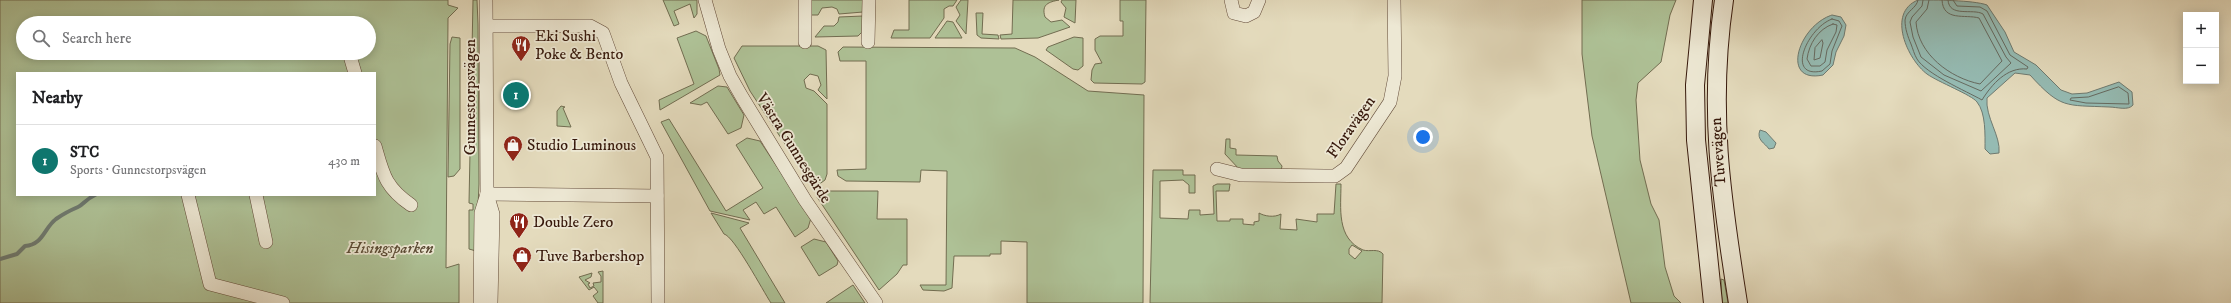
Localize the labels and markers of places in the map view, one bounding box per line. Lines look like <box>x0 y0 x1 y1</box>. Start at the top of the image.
place label: Eki Sushi Poke & Bento <box>535 26 623 64</box>
restaurant icon: Eki Sushi Poke & Bento <box>510 34 532 62</box>
pin: 1 <box>503 80 529 110</box>
shop icon: Studio Luminous <box>502 134 524 162</box>
place label: Studio Luminous <box>527 135 636 155</box>
restaurant icon: Double Zero <box>508 211 530 239</box>
place label: Double Zero <box>533 212 614 232</box>
shop icon: Tuve Barbershop <box>511 245 533 273</box>
place label: Tuve Barbershop <box>536 246 644 266</box>

